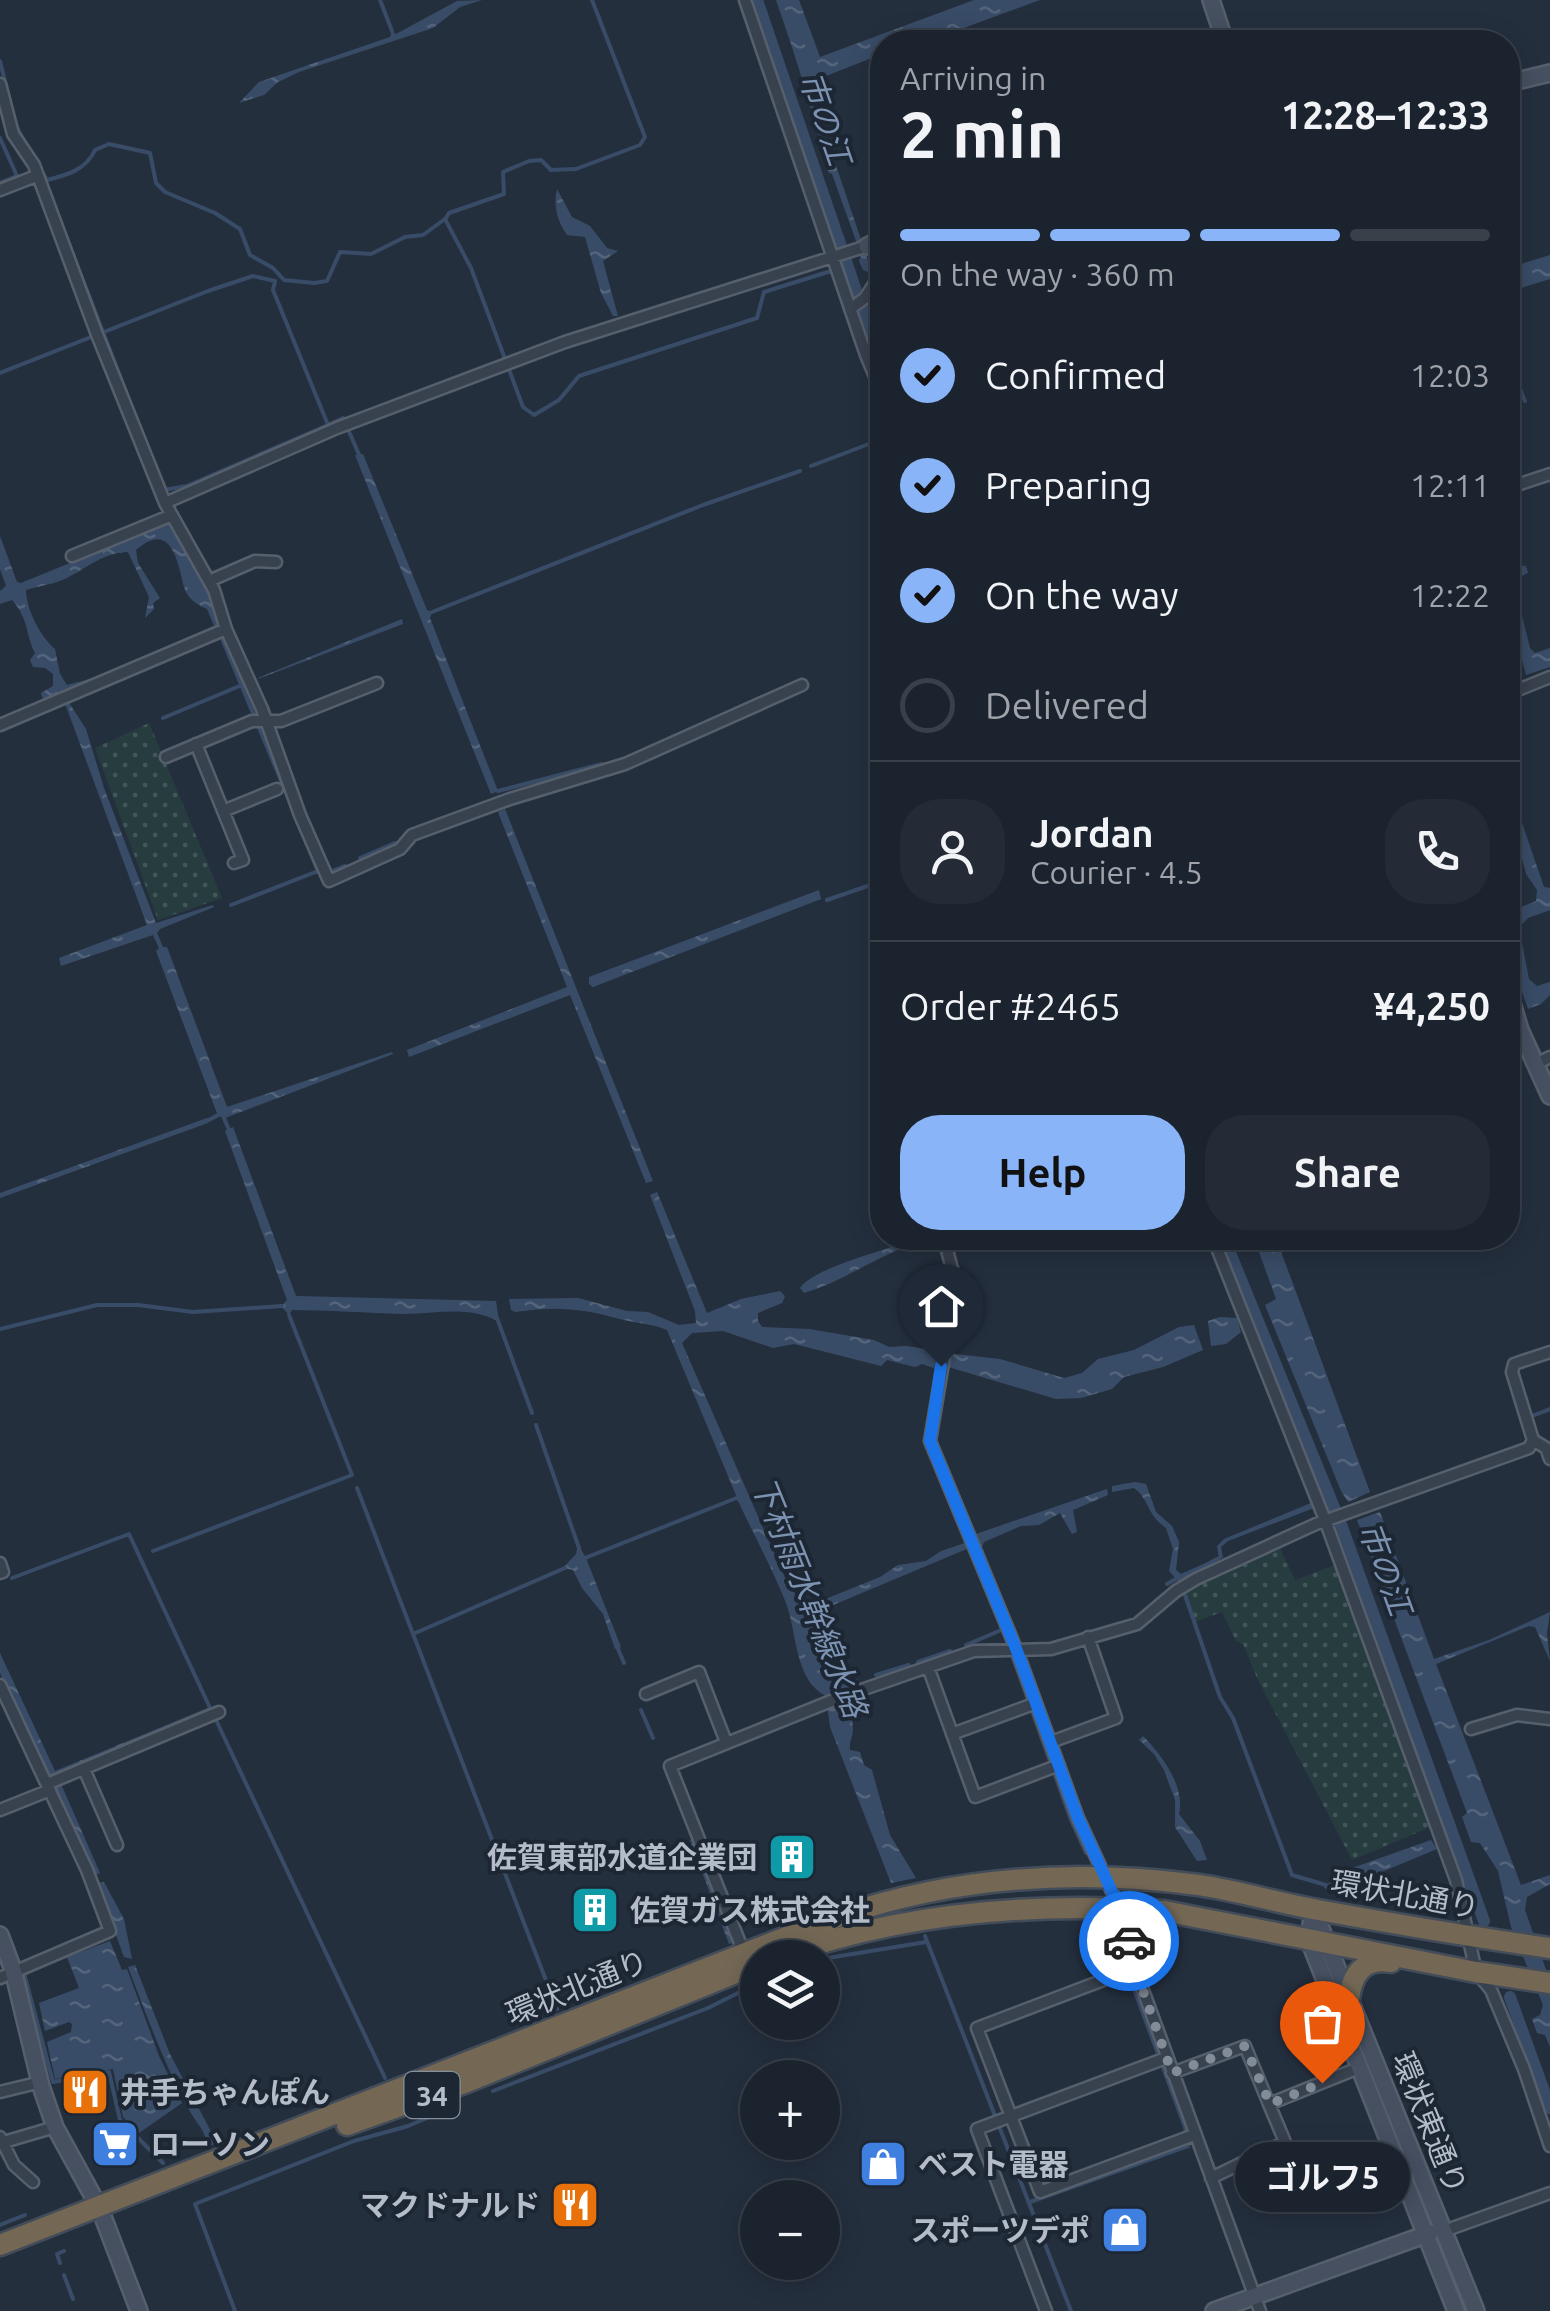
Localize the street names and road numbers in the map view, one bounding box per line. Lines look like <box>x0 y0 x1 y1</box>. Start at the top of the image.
street label: 環状北通り <box>1328 1864 1482 1924</box>
street label: 環状北通り <box>501 1943 653 2031</box>
street label: 環状東通り <box>1386 2047 1474 2199</box>
road number: 34 <box>404 2072 460 2118</box>

